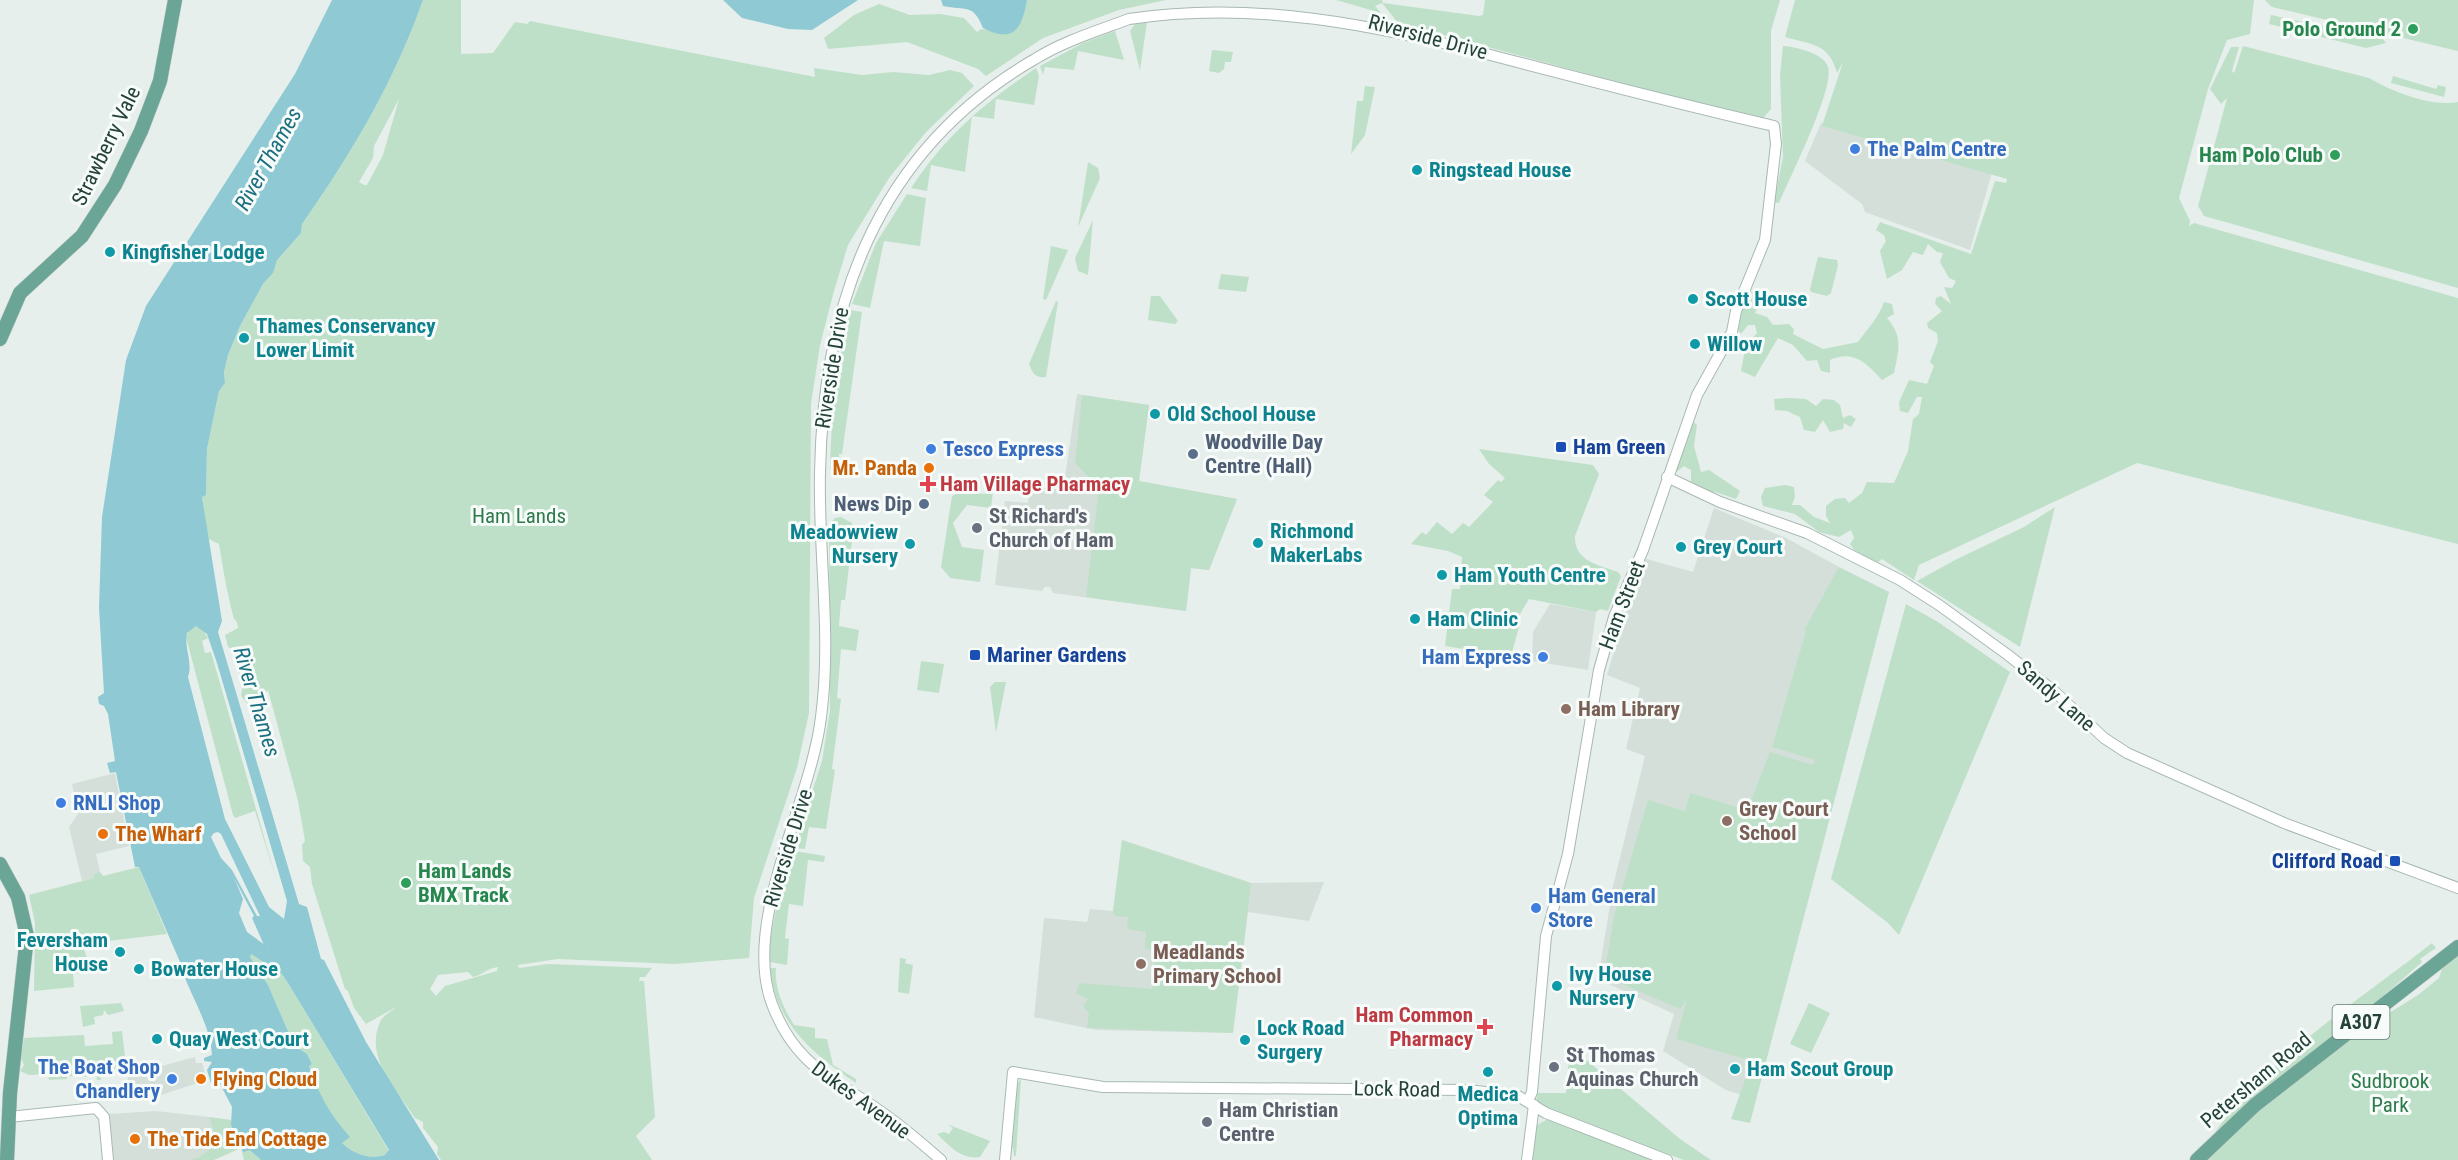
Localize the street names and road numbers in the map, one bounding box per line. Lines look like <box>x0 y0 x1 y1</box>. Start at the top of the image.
street label: Riverside Drive <box>1366 10 1490 64</box>
street label: Strawberry Vale <box>67 82 145 209</box>
street label: Riverside Drive <box>811 306 853 430</box>
street label: Ham Street <box>1594 557 1650 653</box>
street label: Sandy Lane <box>2012 656 2100 736</box>
street label: Riverside Drive <box>759 786 817 910</box>
road number: A307 <box>2332 1005 2390 1039</box>
street label: Petersham Road <box>2196 1027 2316 1133</box>
street label: Dukes Avenue <box>807 1056 915 1144</box>
street label: Lock Road <box>1353 1076 1441 1102</box>

